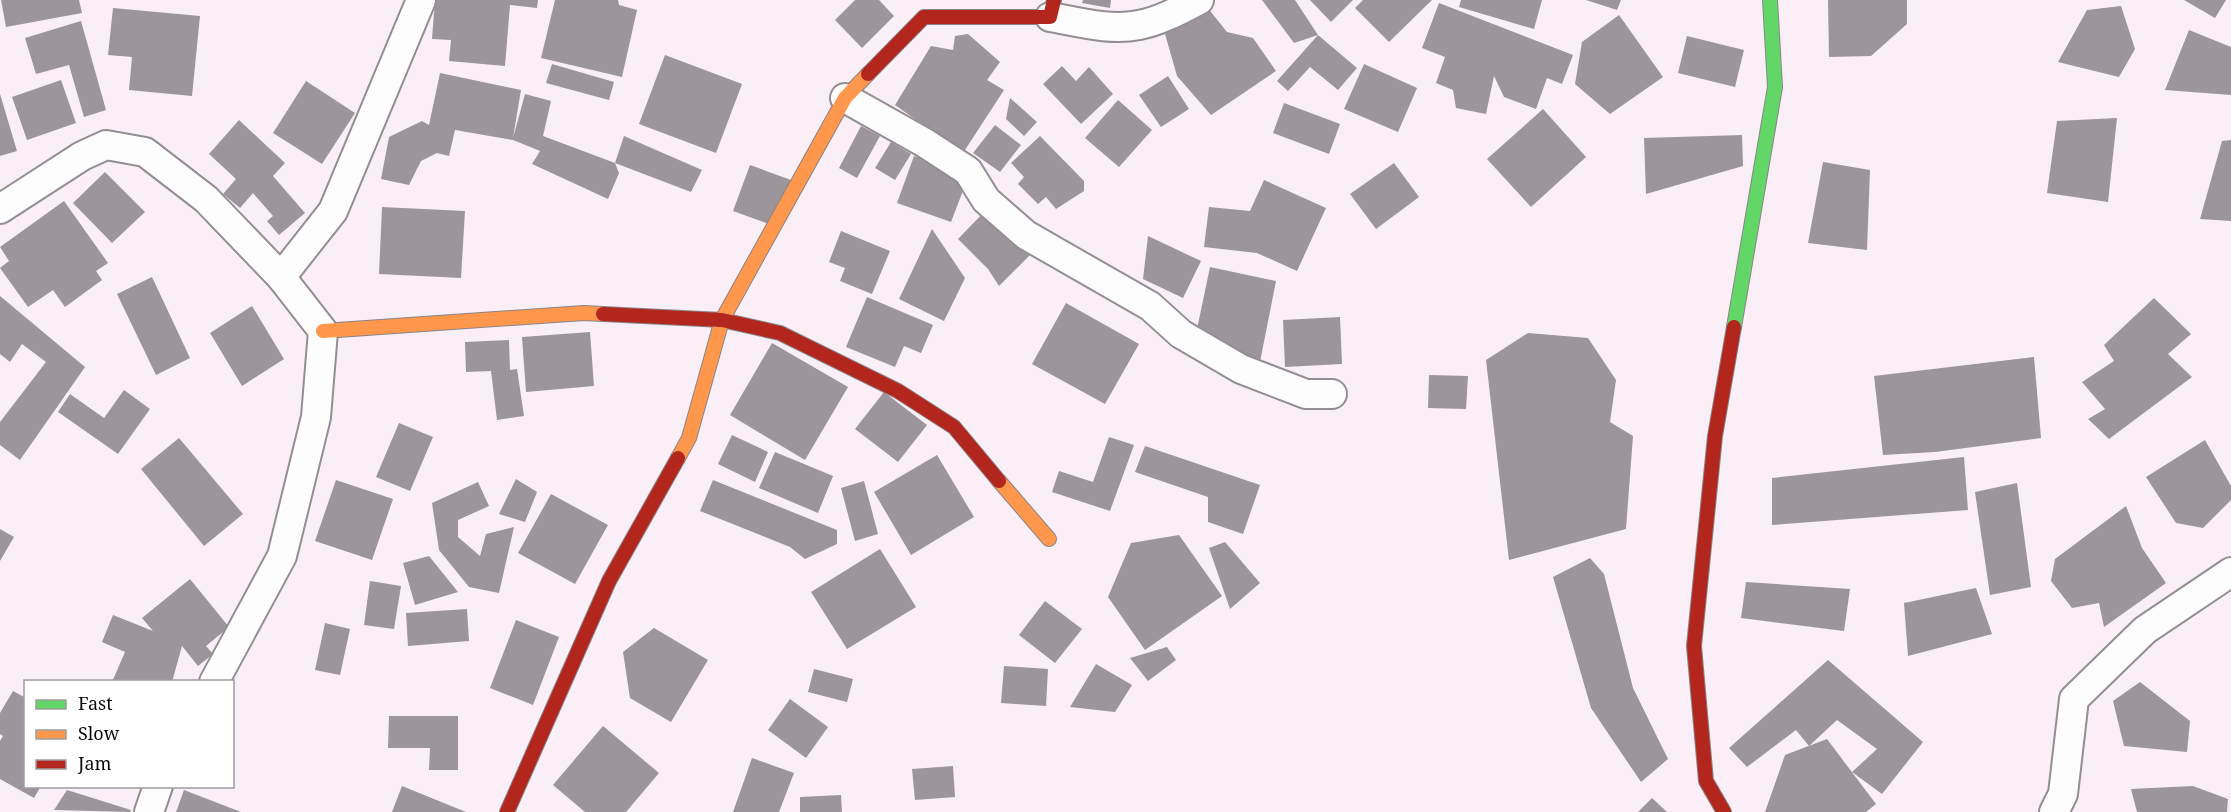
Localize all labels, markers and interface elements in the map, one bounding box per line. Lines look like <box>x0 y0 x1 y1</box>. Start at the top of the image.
legend <box>24 680 234 788</box>
text: Fast <box>78 691 113 715</box>
text: Slow <box>78 721 120 745</box>
text: Jam <box>77 751 112 775</box>

